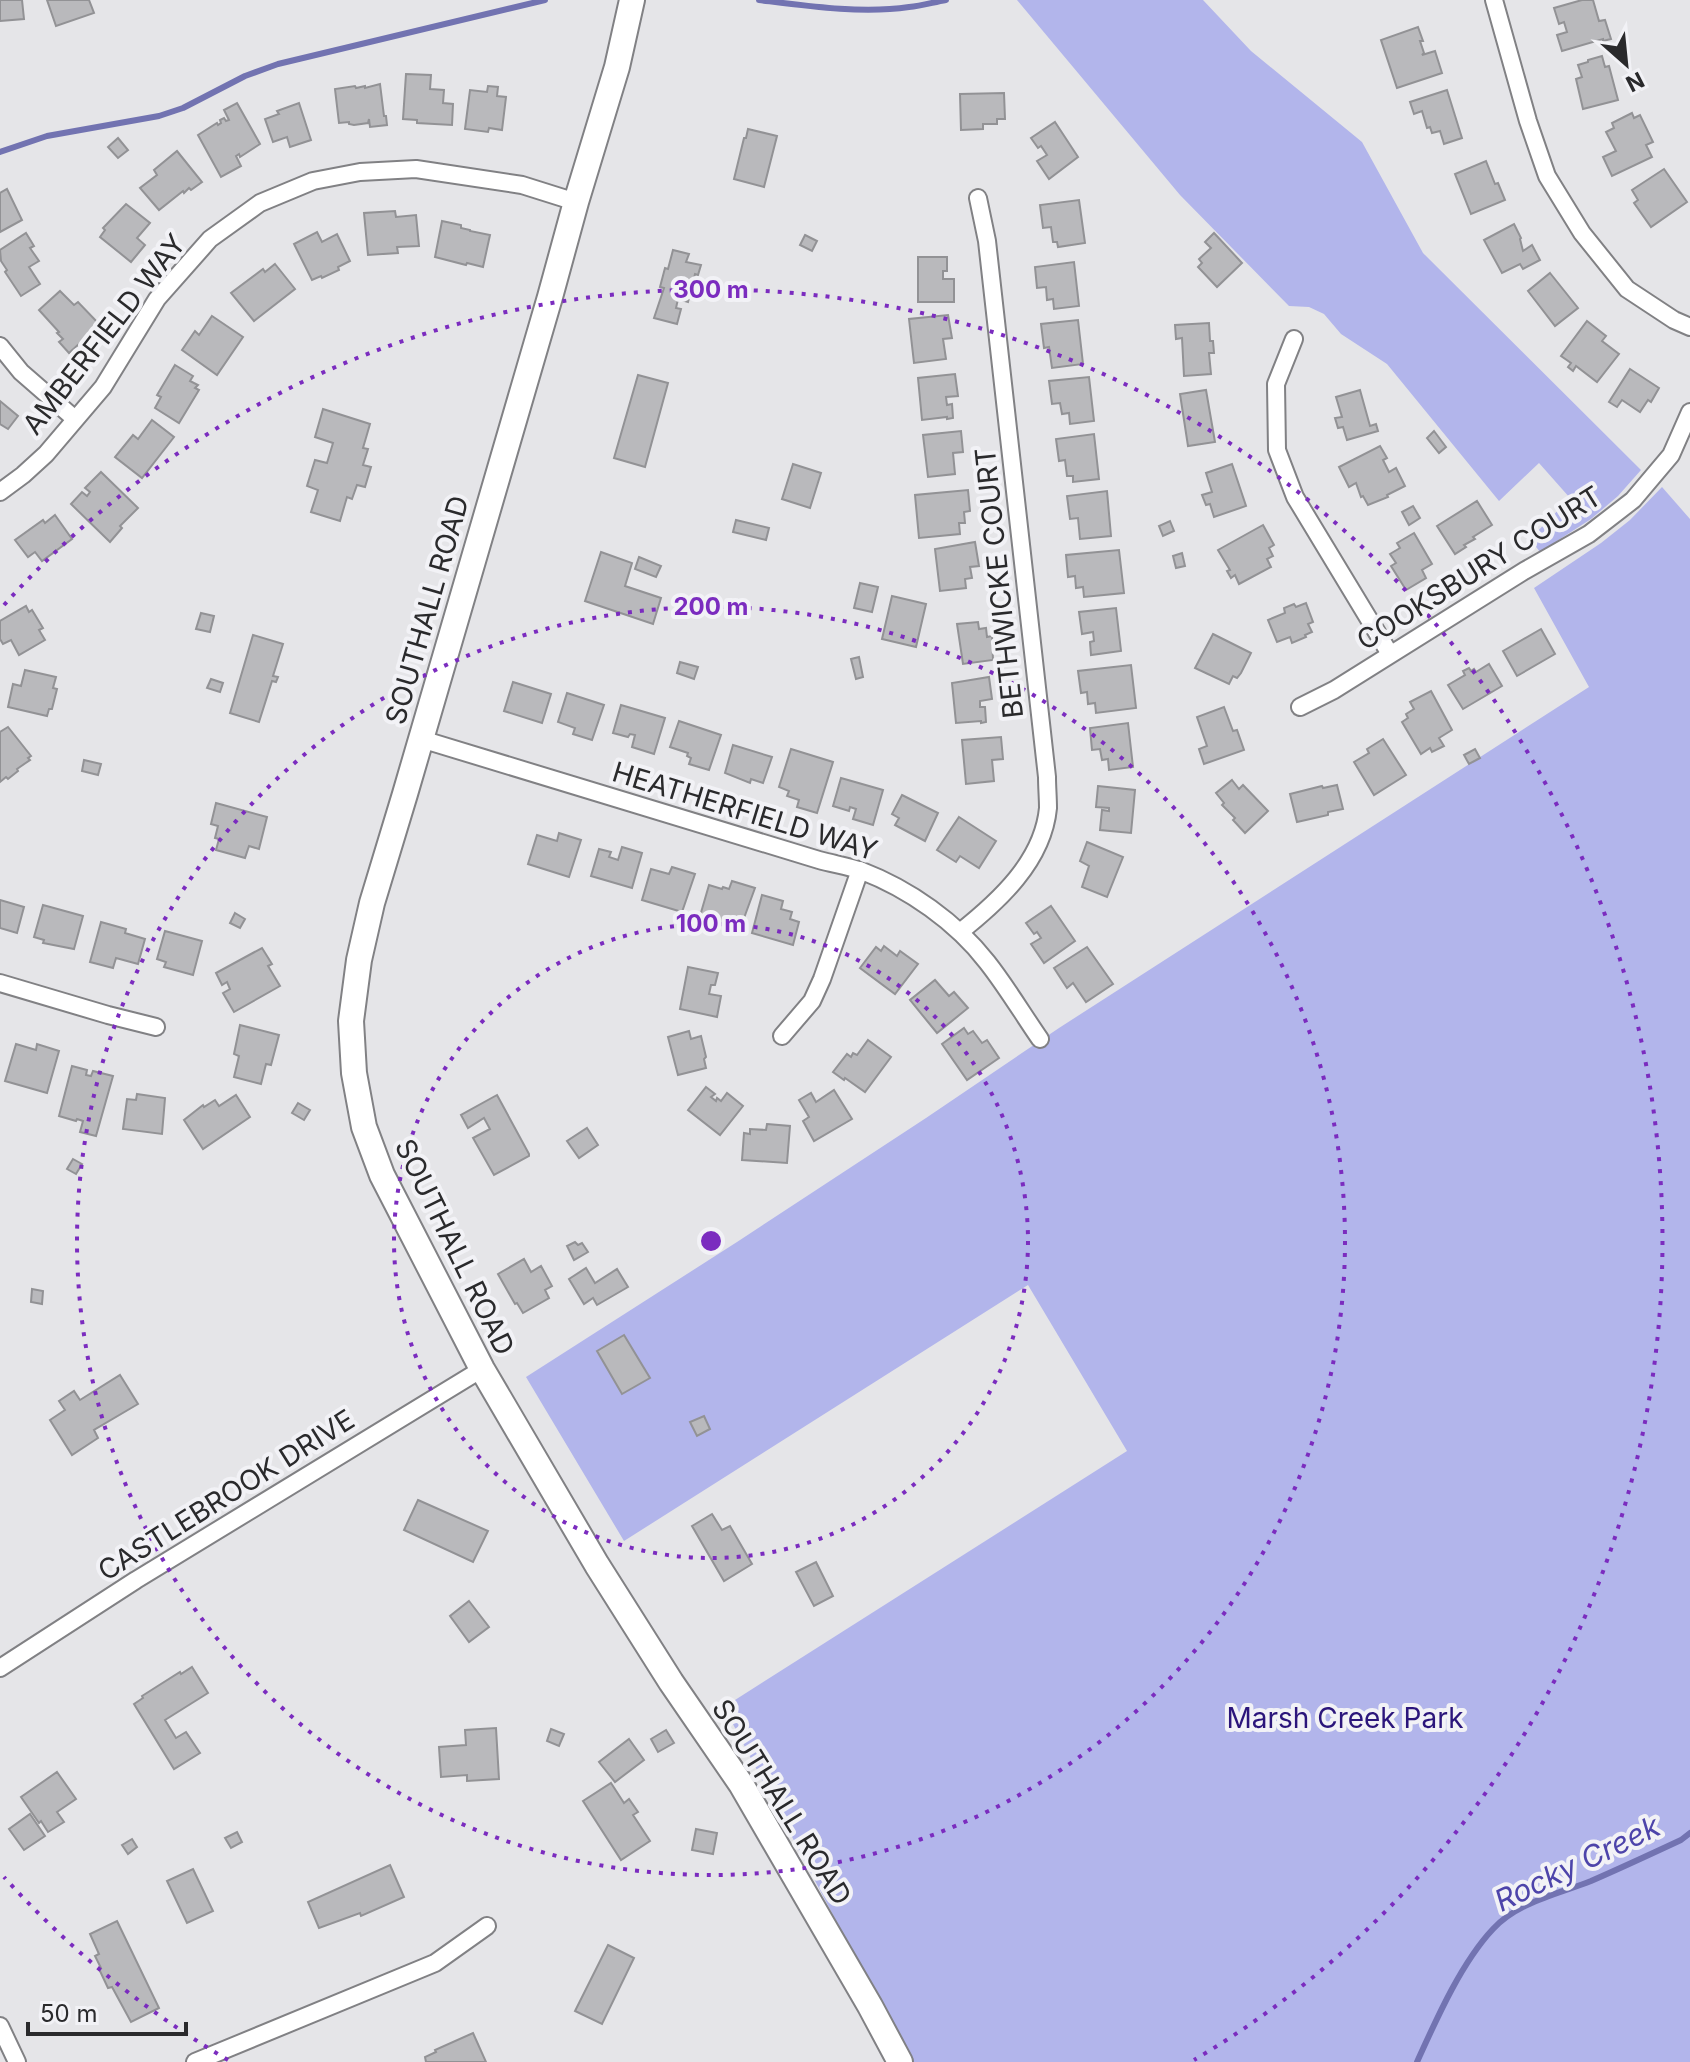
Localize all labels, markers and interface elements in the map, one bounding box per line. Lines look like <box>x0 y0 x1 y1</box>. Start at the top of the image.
north arrow <box>1586 24 1666 104</box>
text: N <box>1622 66 1648 97</box>
street label: AMBERFIELD WAY <box>15 227 193 441</box>
text: 300 m <box>673 275 749 304</box>
street label: BETHWICKE COURT <box>968 446 1030 720</box>
street label: COOKSBURY COURT <box>1350 479 1608 657</box>
street label: SOUTHALL ROAD <box>378 492 476 728</box>
text: 200 m <box>673 592 749 621</box>
street label: HEATHERFIELD WAY <box>608 754 882 868</box>
text: 100 m <box>676 909 746 938</box>
street label: SOUTHALL ROAD <box>388 1134 522 1360</box>
centre of rings <box>697 1227 725 1255</box>
street label: CASTLEBROOK DRIVE <box>92 1402 360 1588</box>
street label: SOUTHALL ROAD <box>705 1693 859 1911</box>
park label: Marsh Creek Park <box>1226 1701 1464 1735</box>
water label: Rocky Creek <box>1488 1807 1666 1919</box>
scale bar <box>28 1986 186 2036</box>
text: 50 m <box>40 1999 98 2028</box>

